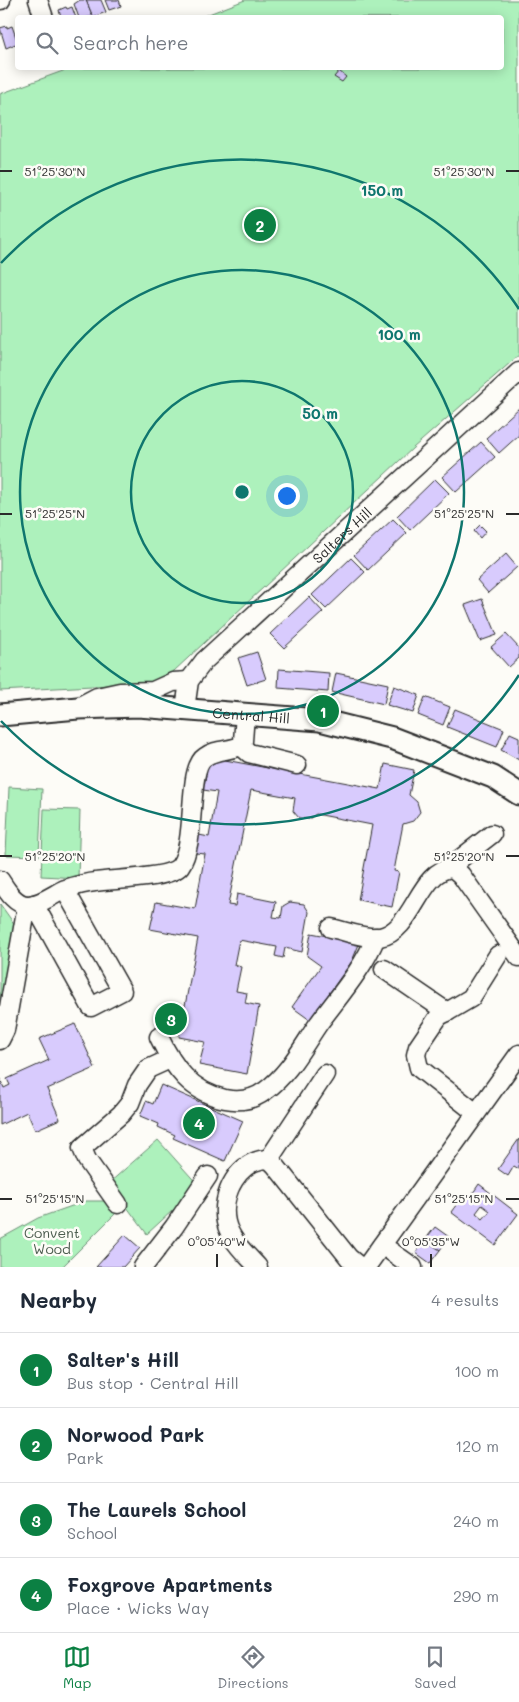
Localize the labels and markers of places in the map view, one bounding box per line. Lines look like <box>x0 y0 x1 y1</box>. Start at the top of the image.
pin: 2 <box>244 206 276 244</box>
centre of rings <box>233 483 251 501</box>
pin: 1 <box>307 692 339 730</box>
pin: 3 <box>155 1000 187 1038</box>
pin: 4 <box>183 1104 215 1142</box>

